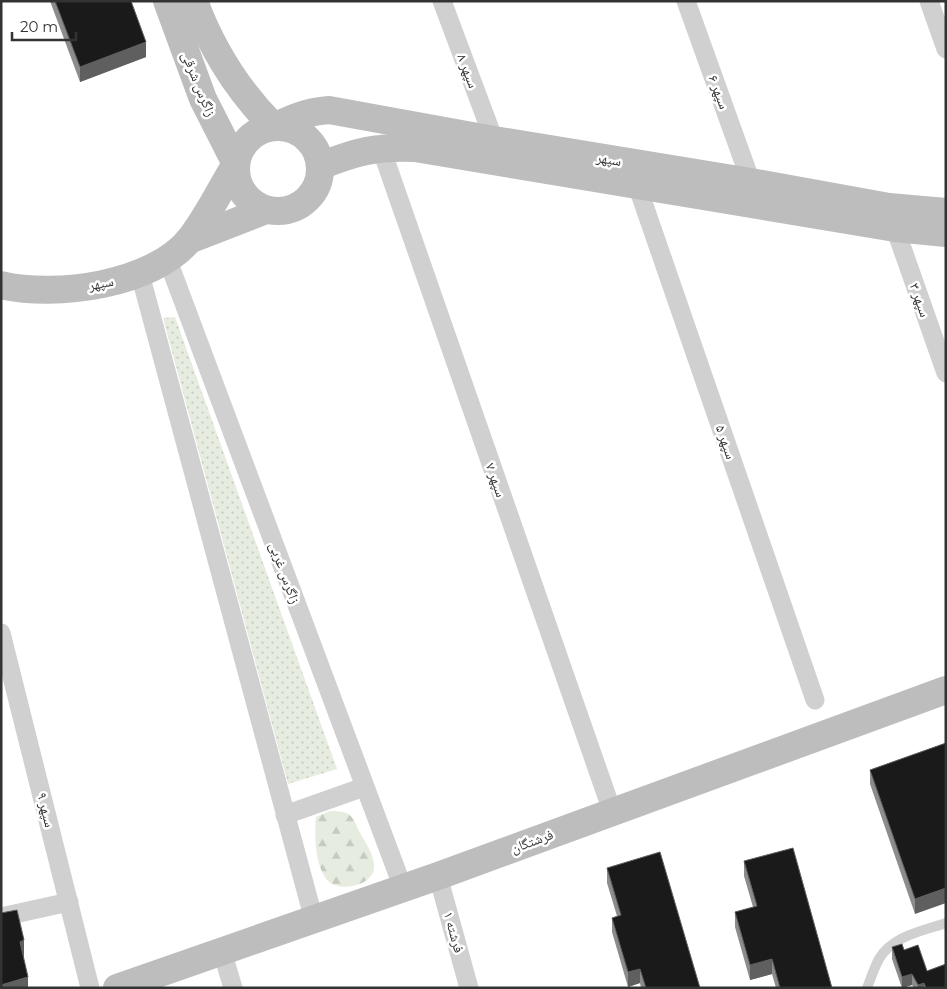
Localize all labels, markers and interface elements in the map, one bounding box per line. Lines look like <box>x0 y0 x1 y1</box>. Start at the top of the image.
scale bar <box>12 10 76 42</box>
text: 20 m <box>20 17 58 36</box>
street label: زاگرس شرقی <box>178 49 220 119</box>
street label: سپهر ۸ <box>453 51 483 91</box>
street label: سپهر ۶ <box>704 72 733 112</box>
street label: سپهر <box>594 148 623 170</box>
street label: سپهر <box>86 272 115 295</box>
street label: سپهر ۳ <box>906 280 934 320</box>
street label: سپهر ۵ <box>712 422 740 462</box>
street label: سپهر ۷ <box>482 460 510 500</box>
street label: زاگرس غربی <box>266 540 304 606</box>
street label: سپهر ۹ <box>33 791 59 829</box>
street label: فرشتگان <box>508 825 556 857</box>
street label: فرشته ۱ <box>440 909 468 955</box>

